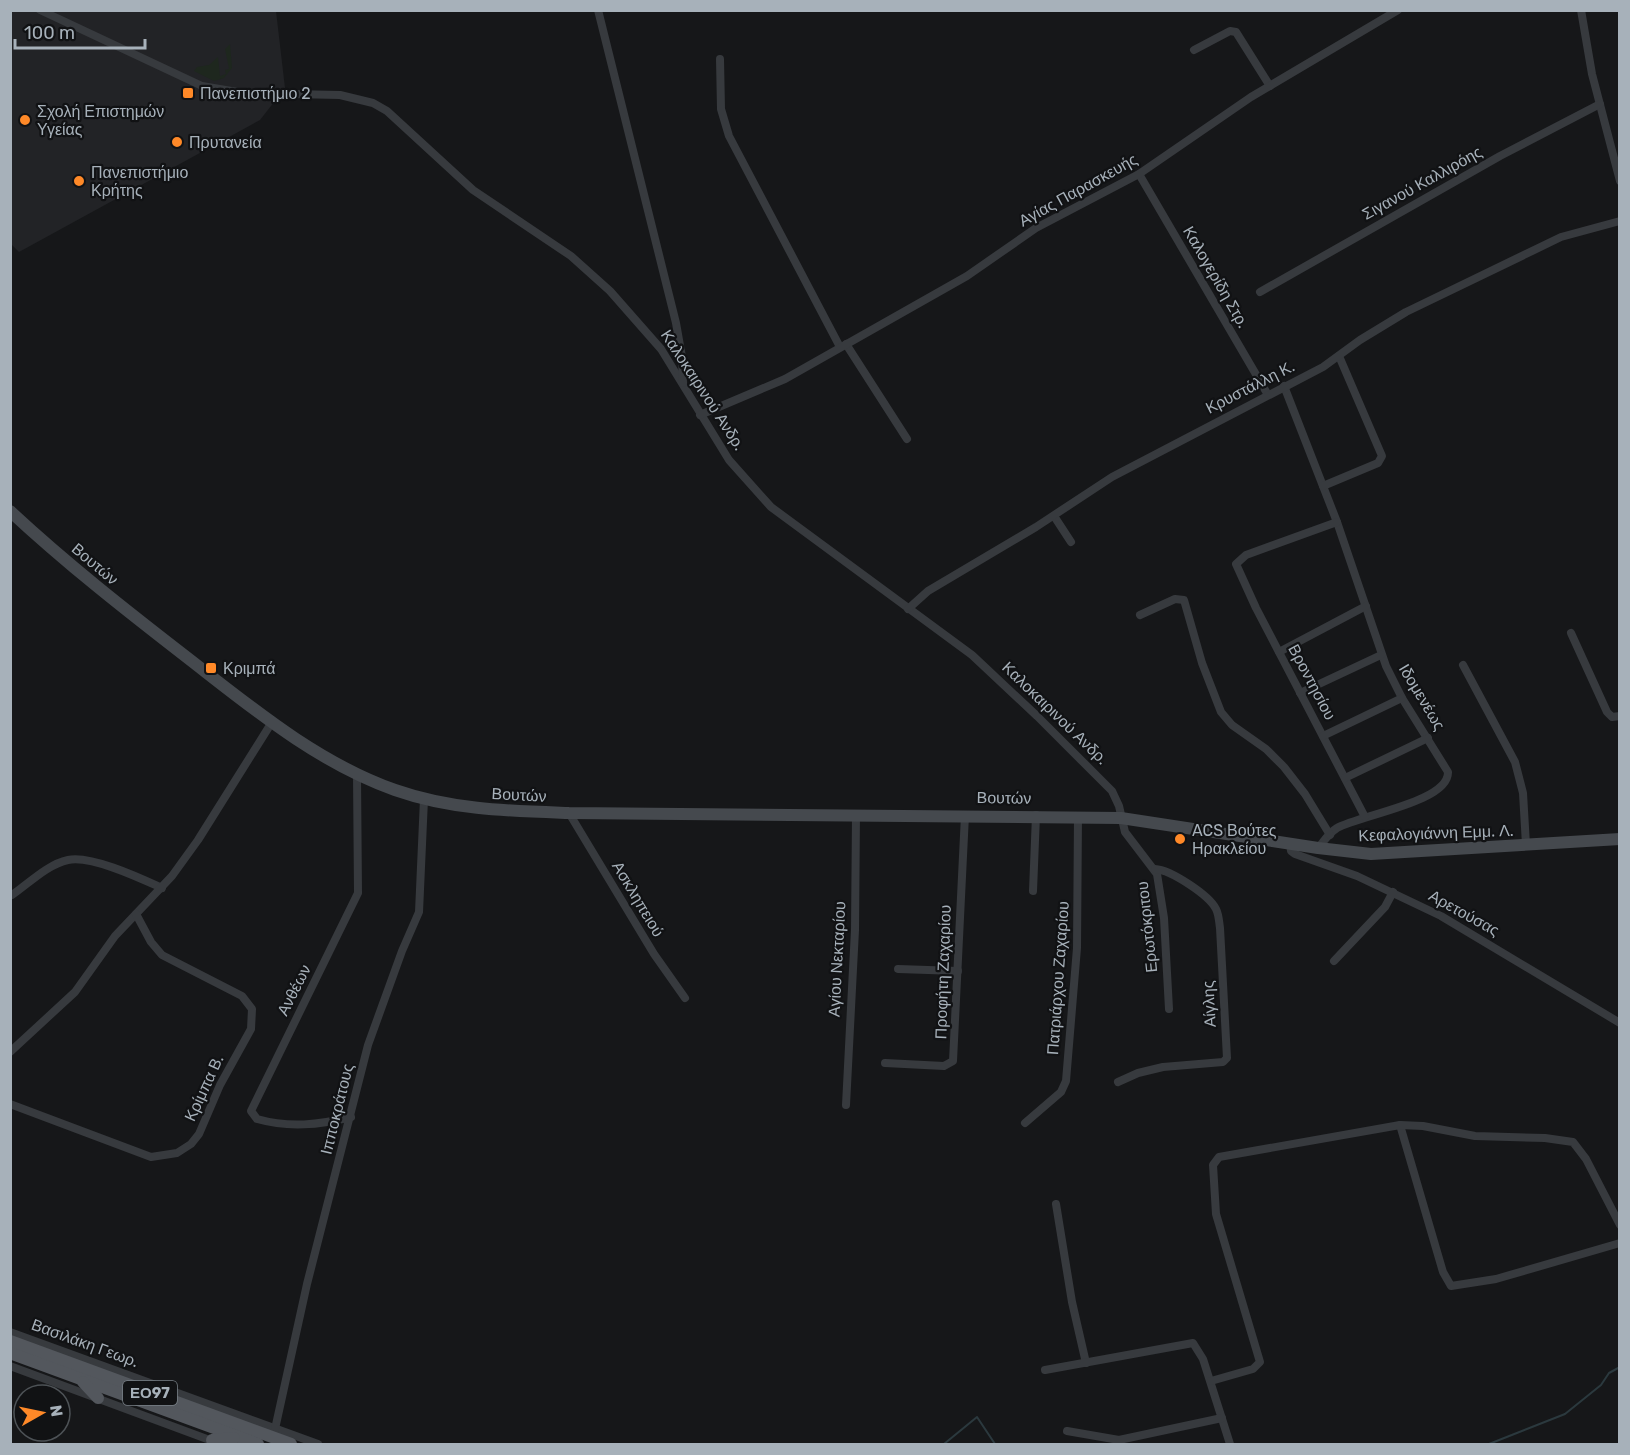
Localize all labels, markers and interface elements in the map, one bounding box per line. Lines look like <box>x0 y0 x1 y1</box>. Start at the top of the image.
scale bar <box>15 12 146 50</box>
text: 100 m <box>24 22 75 44</box>
place label: Πανεπιστήμιο 2 <box>200 84 311 103</box>
marker: Πανεπιστήμιο 2 <box>181 86 195 100</box>
place label: Σχολή Επιστημών Υγείας <box>37 102 164 139</box>
marker: Σχολή Επιστημών Υγείας <box>18 113 32 127</box>
place label: Πρυτανεία <box>189 133 262 152</box>
marker: Πρυτανεία <box>170 135 184 149</box>
street label: Σιγανού Καλλιρόης <box>1359 142 1486 224</box>
street label: Αγίας Παρασκευής <box>1016 149 1141 230</box>
place label: Πανεπιστήμιο Κρήτης <box>91 163 188 200</box>
marker: Πανεπιστήμιο Κρήτης <box>72 174 86 188</box>
street label: Καλογερίδη Στρ. <box>1179 223 1253 331</box>
street label: Καλοκαιρινού Ανδρ. <box>657 326 749 454</box>
street label: Κρυστάλλη Κ. <box>1202 356 1298 418</box>
street label: Βουτών <box>68 539 122 589</box>
street label: Βροντησίου <box>1284 641 1340 723</box>
street label: Καλοκαιρινού Ανδρ. <box>998 658 1112 768</box>
place label: Κριμπά <box>223 659 276 678</box>
street label: Ιδομενέως <box>1395 660 1449 734</box>
marker: Κριμπά <box>204 661 218 675</box>
street label: Βουτών <box>491 784 547 806</box>
street label: Βουτών <box>976 788 1032 808</box>
place label: ACS Βούτες Ηρακλείου <box>1192 821 1277 858</box>
street label: Κεφαλογιάννη Εμμ. Λ. <box>1358 821 1514 845</box>
marker: ACS Βούτες Ηρακλείου <box>1173 832 1187 846</box>
street label: Ασκληπειού <box>608 858 668 940</box>
street label: Ερωτόκριτου <box>1133 880 1161 974</box>
street label: Αρετούσας <box>1426 886 1503 940</box>
street label: Πατριάρχου Ζαχαρίου <box>1043 900 1073 1056</box>
street label: Αγίου Νεκταρίου <box>824 901 850 1017</box>
street label: Προφήτη Ζαχαρίου <box>931 904 955 1040</box>
street label: Ανθέων <box>273 961 315 1019</box>
street label: Αίγλης <box>1198 980 1220 1028</box>
street label: Κρίμπα Β. <box>180 1052 228 1124</box>
street label: Ιπποκράτους <box>317 1061 358 1156</box>
street label: Βασιλάκη Γεωρ. <box>29 1315 141 1371</box>
road number: ΕΟ97 <box>123 1381 177 1405</box>
north arrow <box>12 1383 72 1443</box>
text: N <box>46 1404 67 1418</box>

